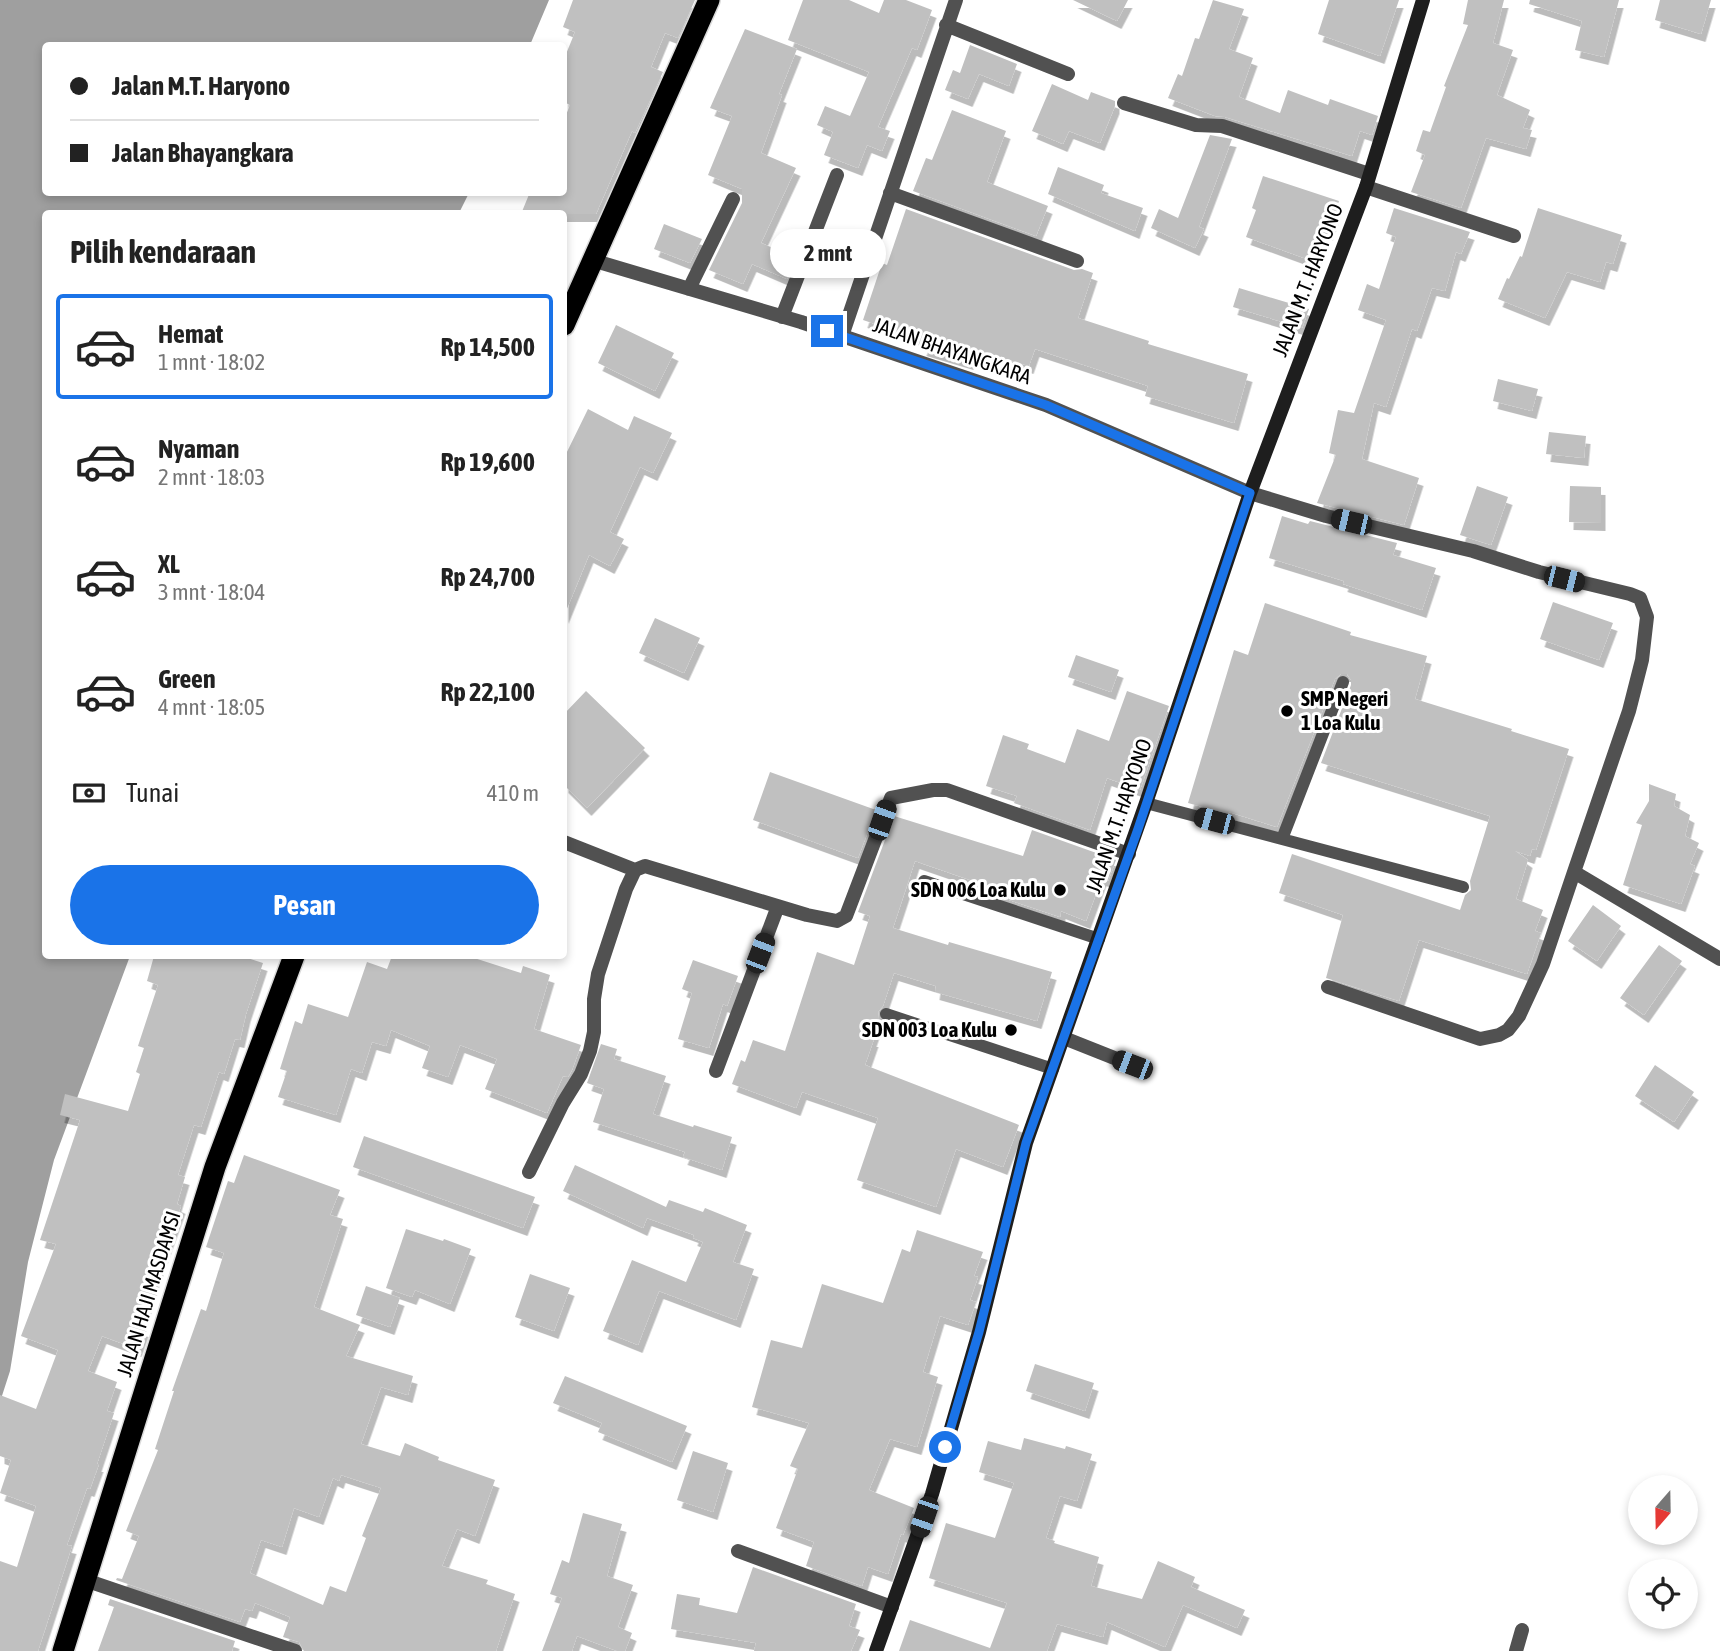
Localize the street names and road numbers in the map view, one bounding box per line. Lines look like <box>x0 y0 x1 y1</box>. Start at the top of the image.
street label: JALAN M.T. HARYONO <box>1267 200 1347 359</box>
street label: JALAN BHAYANGKARA <box>870 312 1035 389</box>
street label: JALAN M.T. HARYONO <box>1080 735 1156 896</box>
street label: JALAN HAJI MASDAMSI <box>111 1208 185 1379</box>

